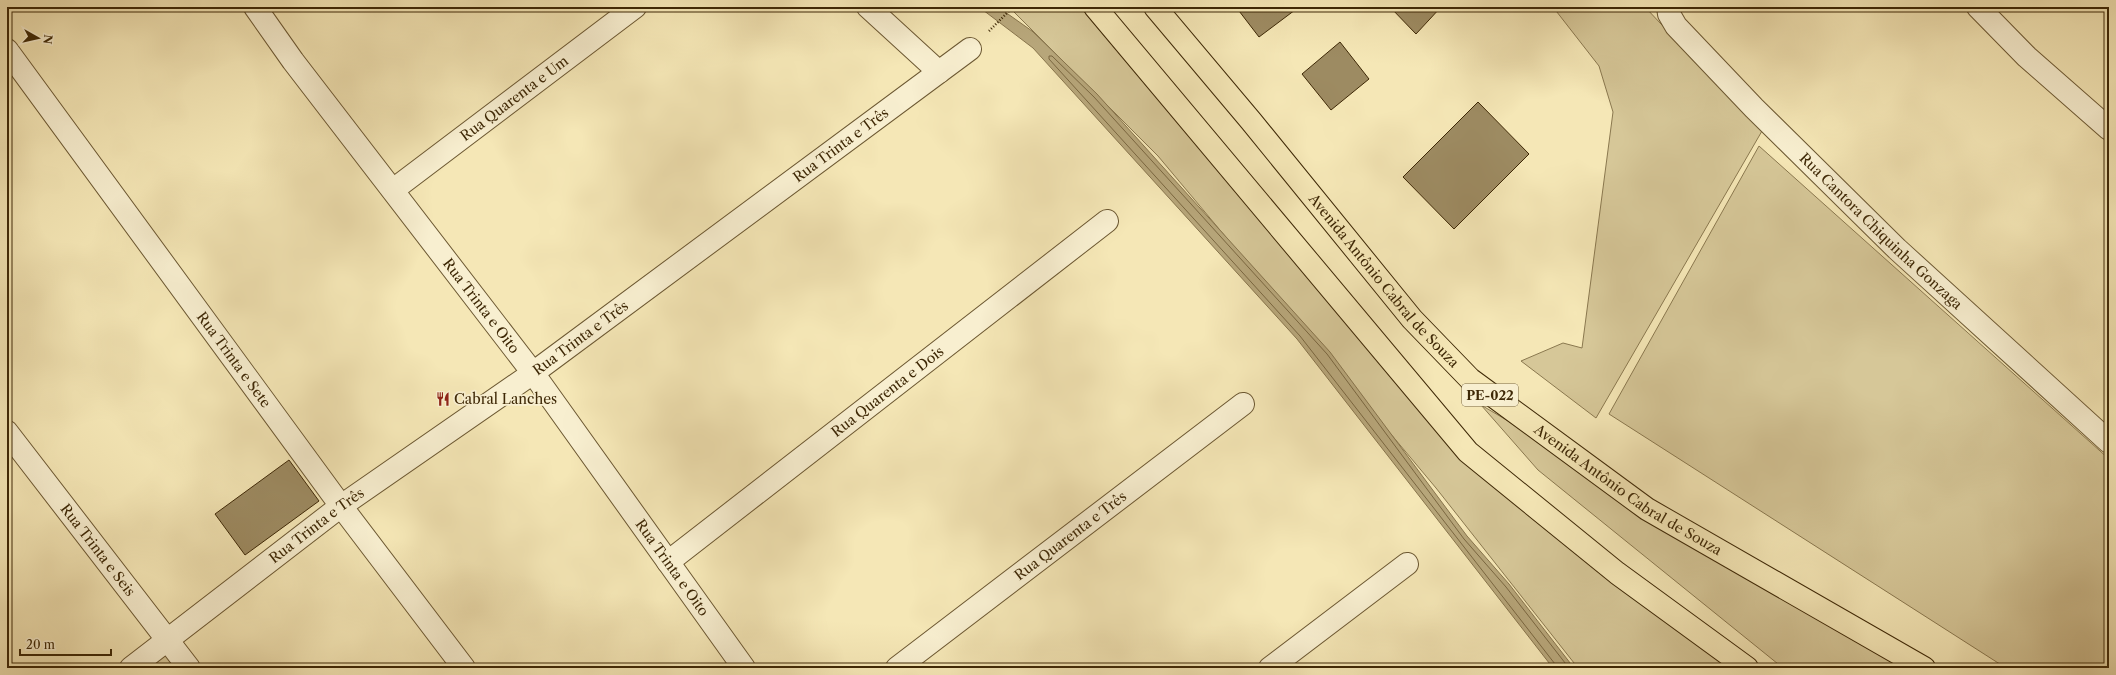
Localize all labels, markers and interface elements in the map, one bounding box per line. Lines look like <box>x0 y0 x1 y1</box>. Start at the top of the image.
north arrow <box>18 18 58 58</box>
text: N <box>40 34 55 46</box>
street label: Rua Quarenta e Um <box>457 52 572 145</box>
street label: Rua Trinta e Três <box>789 104 892 186</box>
street label: Rua Cantora Chiquinha Gonzaga <box>1796 149 1967 314</box>
street label: Avenida Antônio Cabral de Souza <box>1304 190 1463 372</box>
street label: Rua Trinta e Oito <box>439 255 524 357</box>
street label: Rua Trinta e Três <box>529 297 632 379</box>
street label: Rua Trinta e Sete <box>193 308 275 411</box>
street label: Rua Quarenta e Dois <box>828 342 947 441</box>
road number: PE-022 <box>1462 384 1518 406</box>
place label: Cabral Lanches <box>454 390 557 408</box>
restaurant icon: Cabral Lanches <box>435 391 451 407</box>
street label: Avenida Antônio Cabral de Souza <box>1530 420 1726 559</box>
street label: Rua Trinta e Três <box>265 484 368 567</box>
street label: Rua Quarenta e Três <box>1011 487 1130 584</box>
street label: Rua Trinta e Seis <box>57 500 139 600</box>
street label: Rua Trinta e Oito <box>631 516 713 620</box>
scale bar <box>20 631 111 657</box>
text: 20 m <box>26 637 55 652</box>

